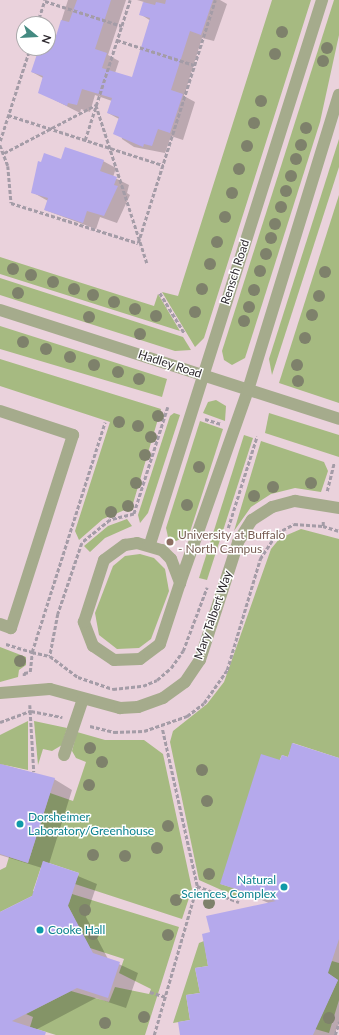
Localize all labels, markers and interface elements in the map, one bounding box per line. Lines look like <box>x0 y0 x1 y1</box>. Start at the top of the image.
north arrow <box>16 16 56 56</box>
text: N <box>39 34 54 46</box>
street label: Rensch Road <box>218 238 252 306</box>
street label: Hadley Road <box>136 347 204 381</box>
place label: University at Buffalo - North Campus <box>178 528 286 556</box>
marker: University at Buffalo - North Campus <box>165 537 175 547</box>
street label: Mary Talbert Way <box>191 568 235 662</box>
place label: Dorsheimer Laboratory/Greenhouse <box>28 810 154 838</box>
marker: Dorsheimer Laboratory/Greenhouse <box>15 819 25 829</box>
place label: Natural Sciences Complex <box>181 873 276 901</box>
marker: Natural Sciences Complex <box>279 882 289 892</box>
place label: Cooke Hall <box>48 923 105 937</box>
marker: Cooke Hall <box>35 925 45 935</box>

